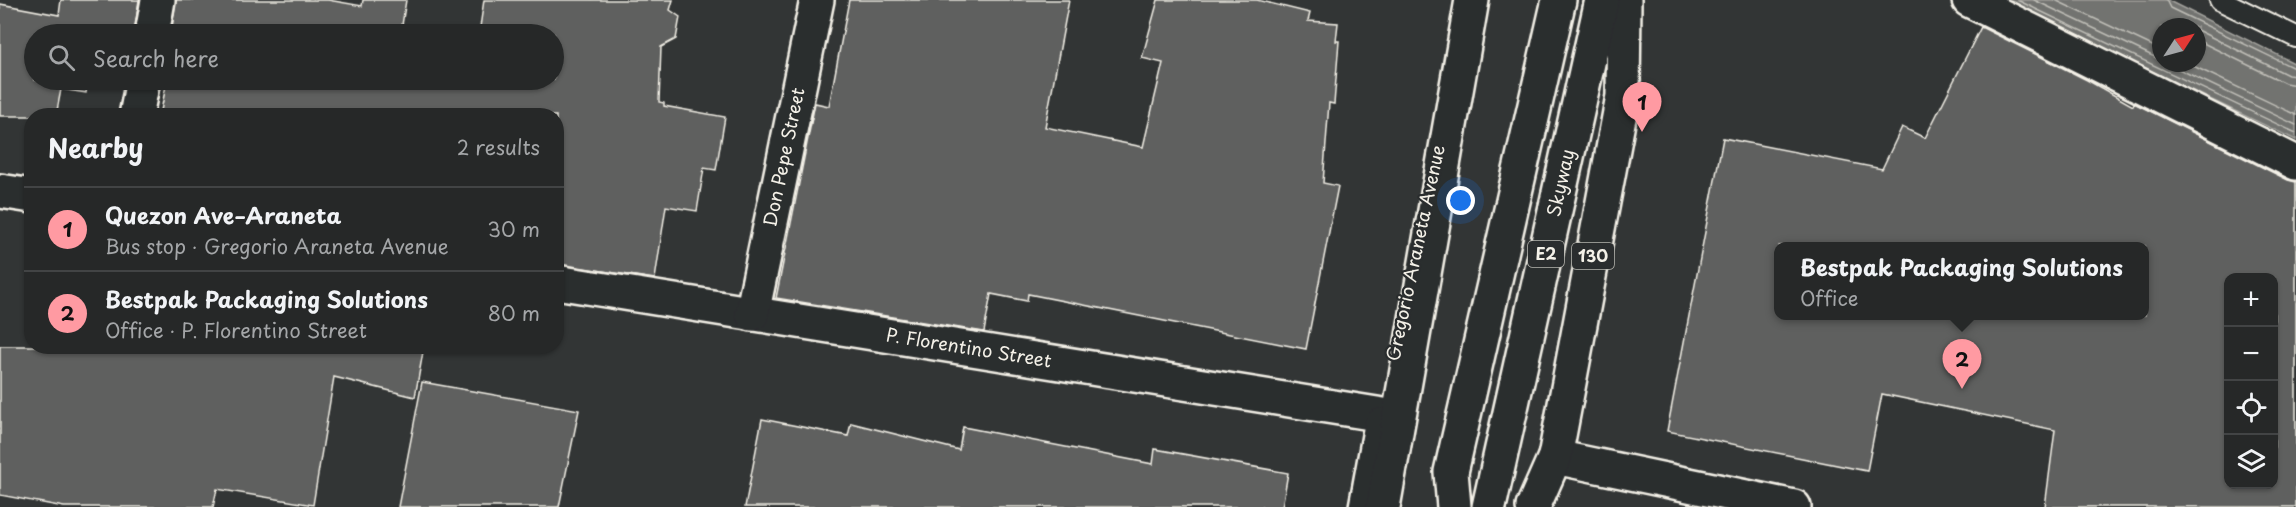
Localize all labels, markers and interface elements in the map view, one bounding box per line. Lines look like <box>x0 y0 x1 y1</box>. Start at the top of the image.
north arrow <box>2152 18 2206 72</box>
search box <box>24 24 564 90</box>
icon: search <box>45 41 78 74</box>
text: Search here <box>93 41 219 74</box>
pin: 1 <box>1622 82 1662 132</box>
street label: Don Pepe Street <box>755 85 811 229</box>
text: Nearby <box>48 128 143 167</box>
text: 2 results <box>457 132 540 162</box>
street label: Gregorio Araneta Avenue <box>1378 142 1451 363</box>
street label: Skyway <box>1539 146 1580 219</box>
your location <box>1446 186 1475 215</box>
text: Quezon Ave–Araneta <box>105 198 341 231</box>
text: 1 <box>63 214 72 244</box>
text: 30 m <box>487 214 540 244</box>
text: Bus stop · Gregorio Araneta Avenue <box>105 231 449 261</box>
road number: E2 <box>1528 241 1564 267</box>
popup <box>1774 242 2149 320</box>
road number: 130 <box>1572 243 1614 269</box>
text: Bestpak Packaging Solutions <box>1800 250 2123 283</box>
map controls <box>2224 273 2278 489</box>
button: + <box>2224 273 2278 327</box>
text: Bestpak Packaging Solutions <box>105 282 428 315</box>
text: Office <box>1800 283 1858 313</box>
text: 2 <box>60 298 75 328</box>
text: 80 m <box>488 298 540 328</box>
text: Office · P. Florentino Street <box>105 315 367 345</box>
street label: P. Florentino Street <box>884 320 1054 373</box>
button: − <box>2224 327 2278 381</box>
pin: 2 <box>1942 340 1982 389</box>
button: locate <box>2224 381 2278 435</box>
button: layers <box>2224 435 2278 489</box>

